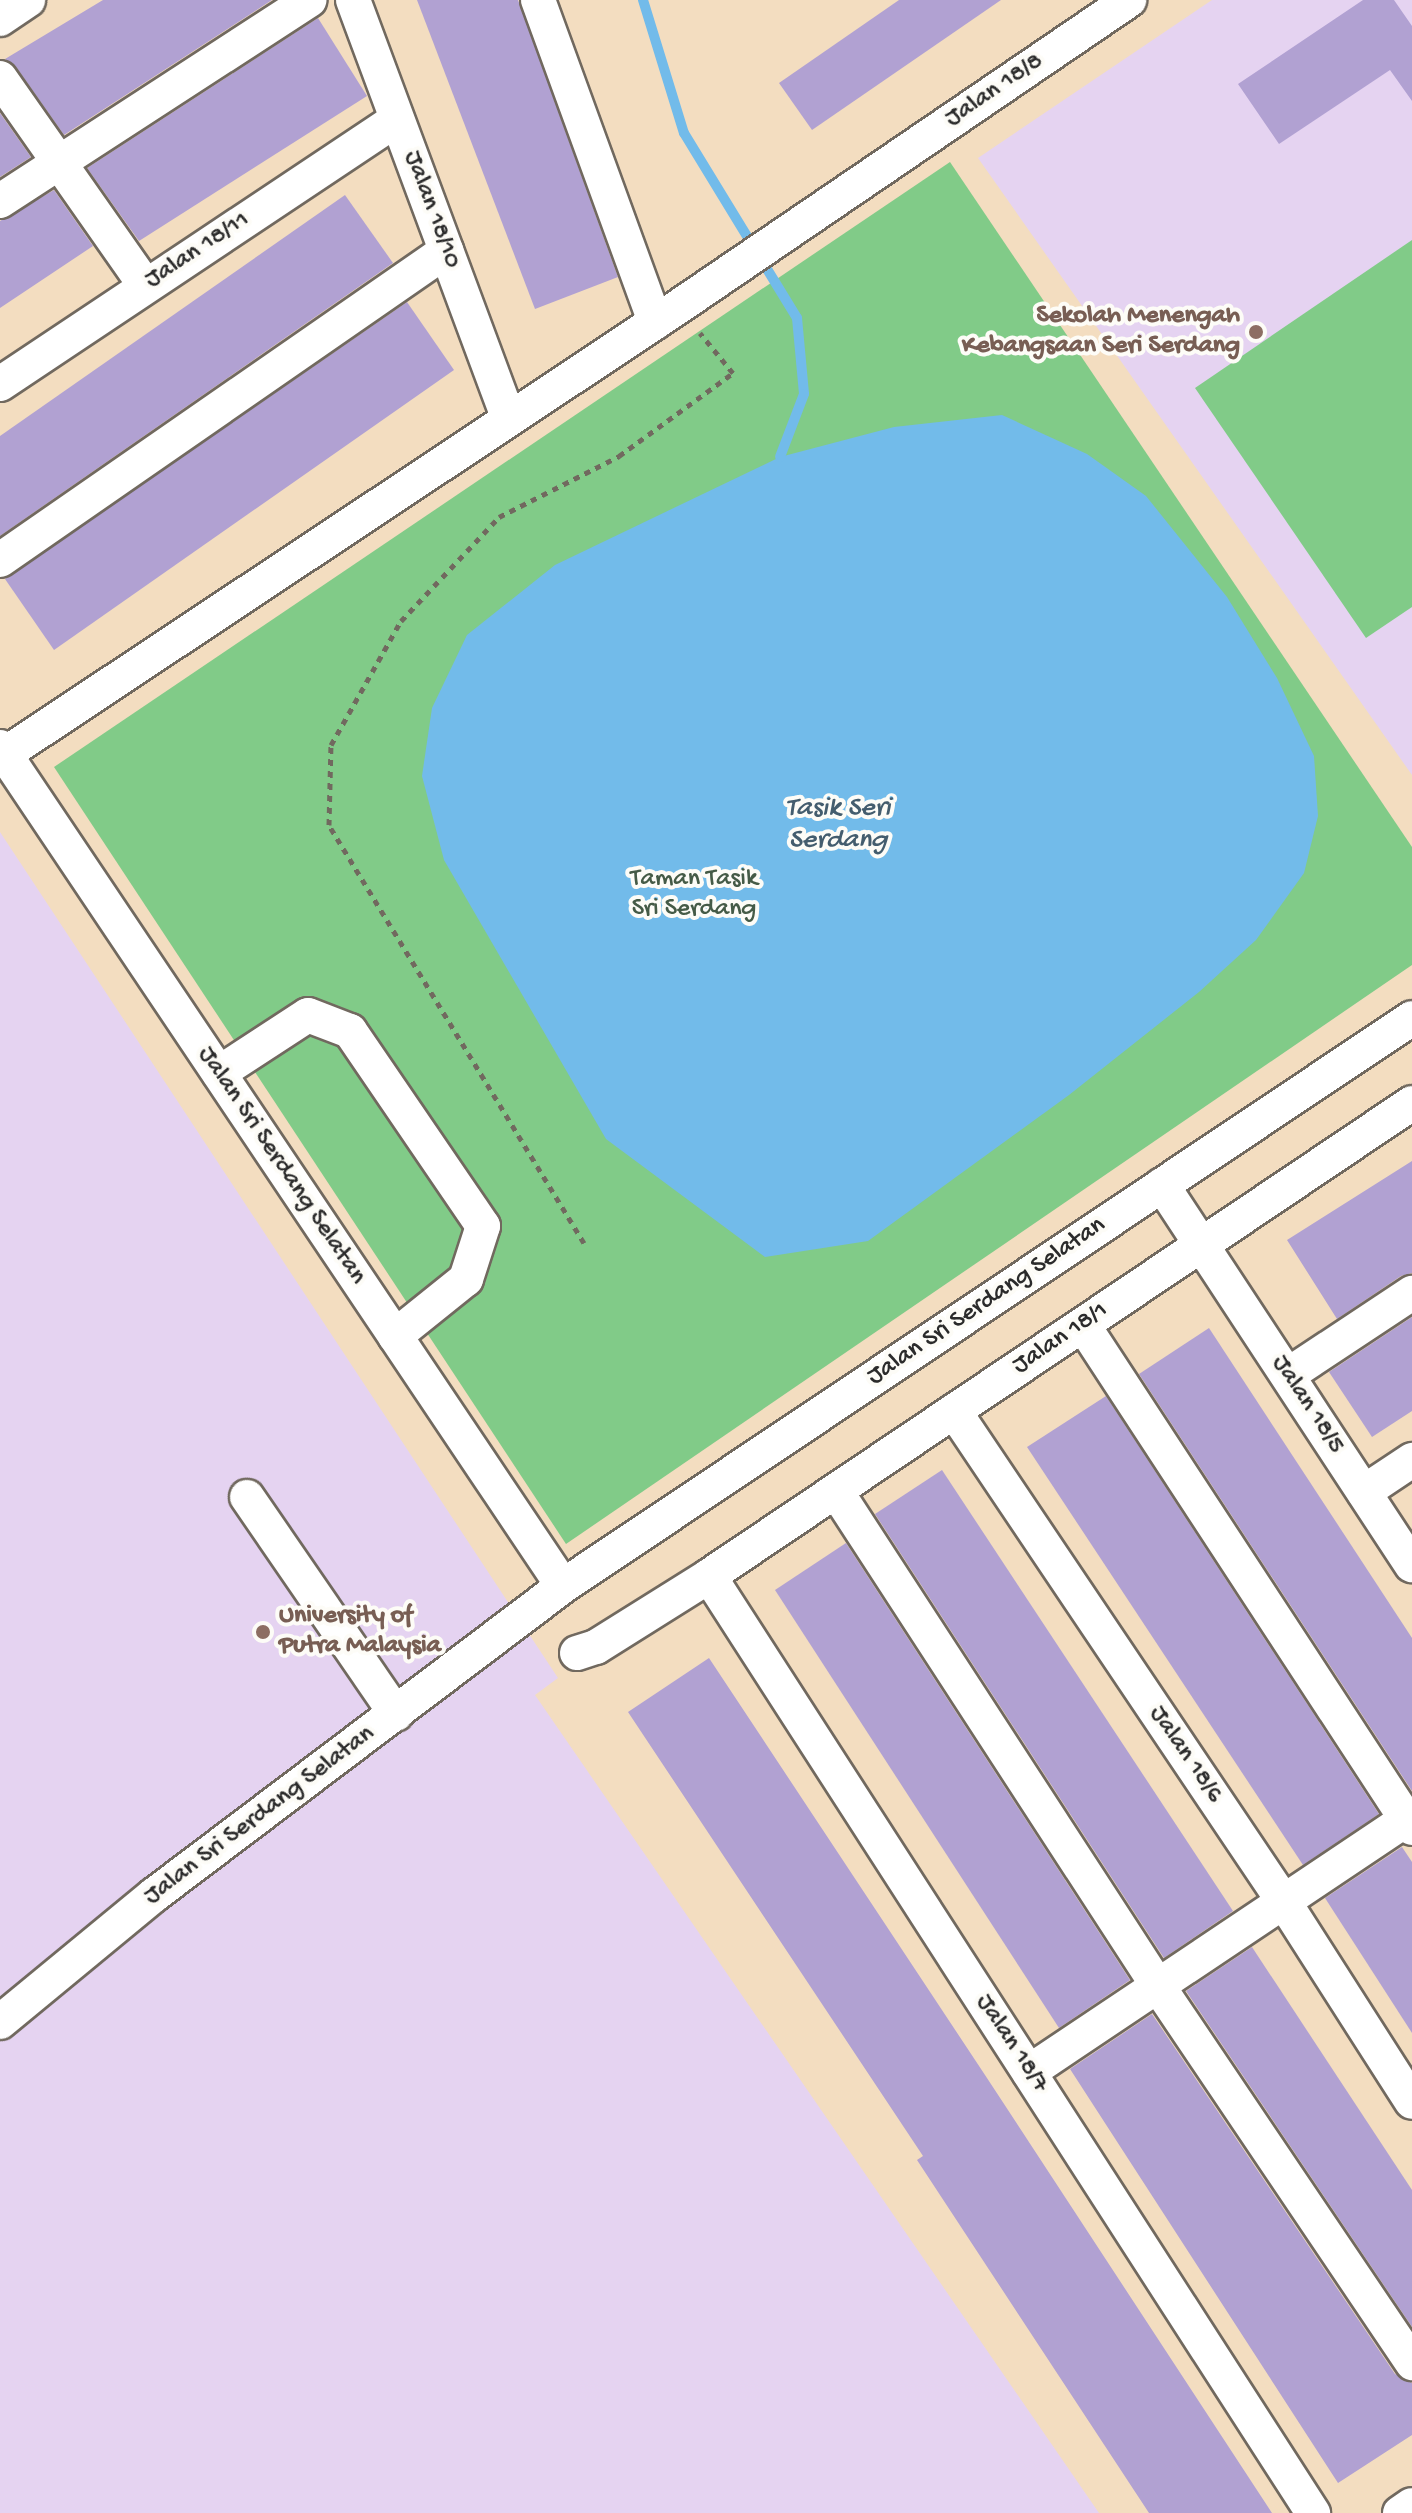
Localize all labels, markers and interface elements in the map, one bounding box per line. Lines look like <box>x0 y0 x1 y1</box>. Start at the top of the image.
street label: Jalan 18/8 <box>940 47 1050 135</box>
street label: Jalan 18/10 <box>395 147 467 273</box>
street label: Jalan 18/11 <box>140 206 256 296</box>
place label: Sekolah Menengah Kebangsaan Seri Serdang <box>962 301 1240 362</box>
marker: Sekolah Menengah Kebangsaan Seri Serdang <box>1247 323 1265 341</box>
water label: Tasik Seri Serdang <box>785 792 891 858</box>
park label: Taman Tasik Sri Serdang <box>630 864 758 926</box>
street label: Jalan Sri Serdang Selatan <box>190 1041 372 1291</box>
street label: Jalan Sri Serdang Selatan <box>862 1211 1112 1393</box>
street label: Jalan 18/1 <box>1007 1296 1115 1382</box>
street label: Jalan 18/5 <box>1264 1350 1350 1460</box>
place label: University of Putra Malaysia <box>279 1601 441 1662</box>
marker: University of Putra Malaysia <box>254 1623 272 1641</box>
street label: Jalan 18/6 <box>1141 1700 1229 1810</box>
street label: Jalan Sri Serdang Selatan <box>139 1719 381 1913</box>
street label: Jalan 18/7 <box>968 1989 1054 2099</box>

